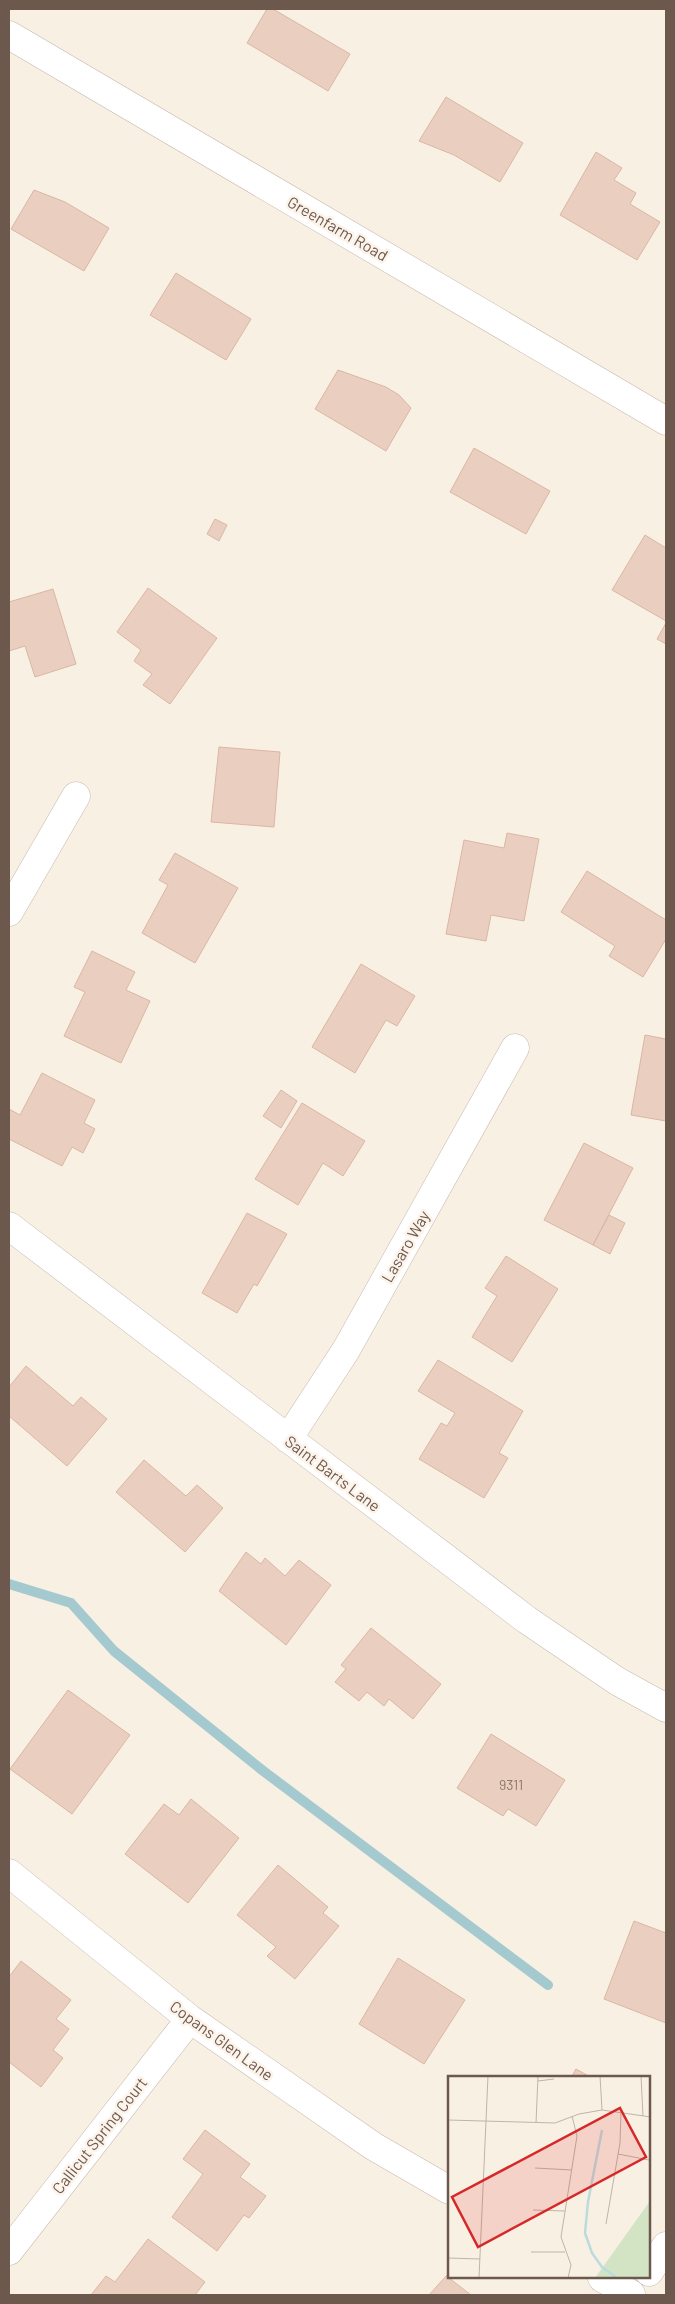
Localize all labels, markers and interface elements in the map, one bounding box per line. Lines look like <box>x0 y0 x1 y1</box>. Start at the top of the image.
street label: Greenfarm Road <box>285 192 391 264</box>
street label: Lasaro Way <box>377 1206 433 1285</box>
street label: Saint Barts Lane <box>282 1431 384 1515</box>
house number: 9311 <box>499 1776 523 1793</box>
street label: Copans Glen Lane <box>167 1996 277 2084</box>
street label: Callicut Spring Court <box>48 2073 150 2197</box>
inset map <box>448 2076 650 2279</box>

